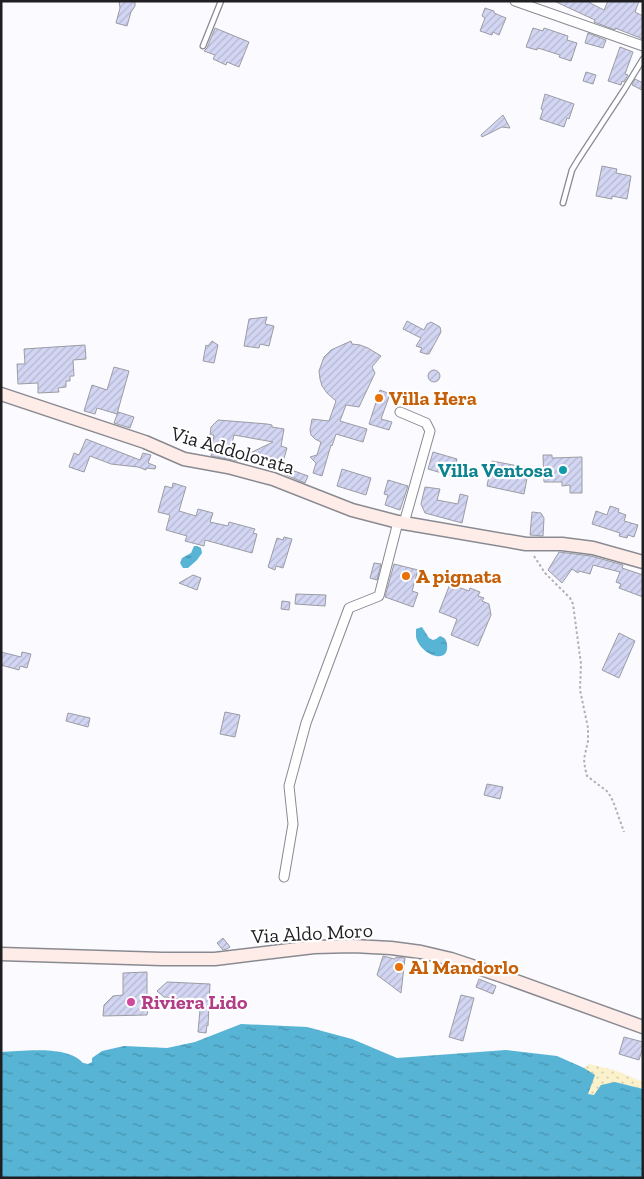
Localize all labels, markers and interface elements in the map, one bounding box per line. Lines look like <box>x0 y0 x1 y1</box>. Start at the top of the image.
place label: Villa Hera <box>389 386 477 410</box>
marker: Villa Hera <box>373 392 385 404</box>
street label: Via Addolorata <box>167 421 298 479</box>
place label: Villa Ventosa <box>438 458 553 482</box>
marker: Villa Ventosa <box>557 464 569 476</box>
place label: A pignata <box>416 564 502 588</box>
marker: A pignata <box>400 570 412 582</box>
street label: Via Aldo Moro <box>249 918 374 948</box>
place label: Al Mandorlo <box>409 955 519 979</box>
marker: Al Mandorlo <box>393 961 405 973</box>
place label: Riviera Lido <box>141 990 248 1014</box>
marker: Riviera Lido <box>125 996 137 1008</box>

